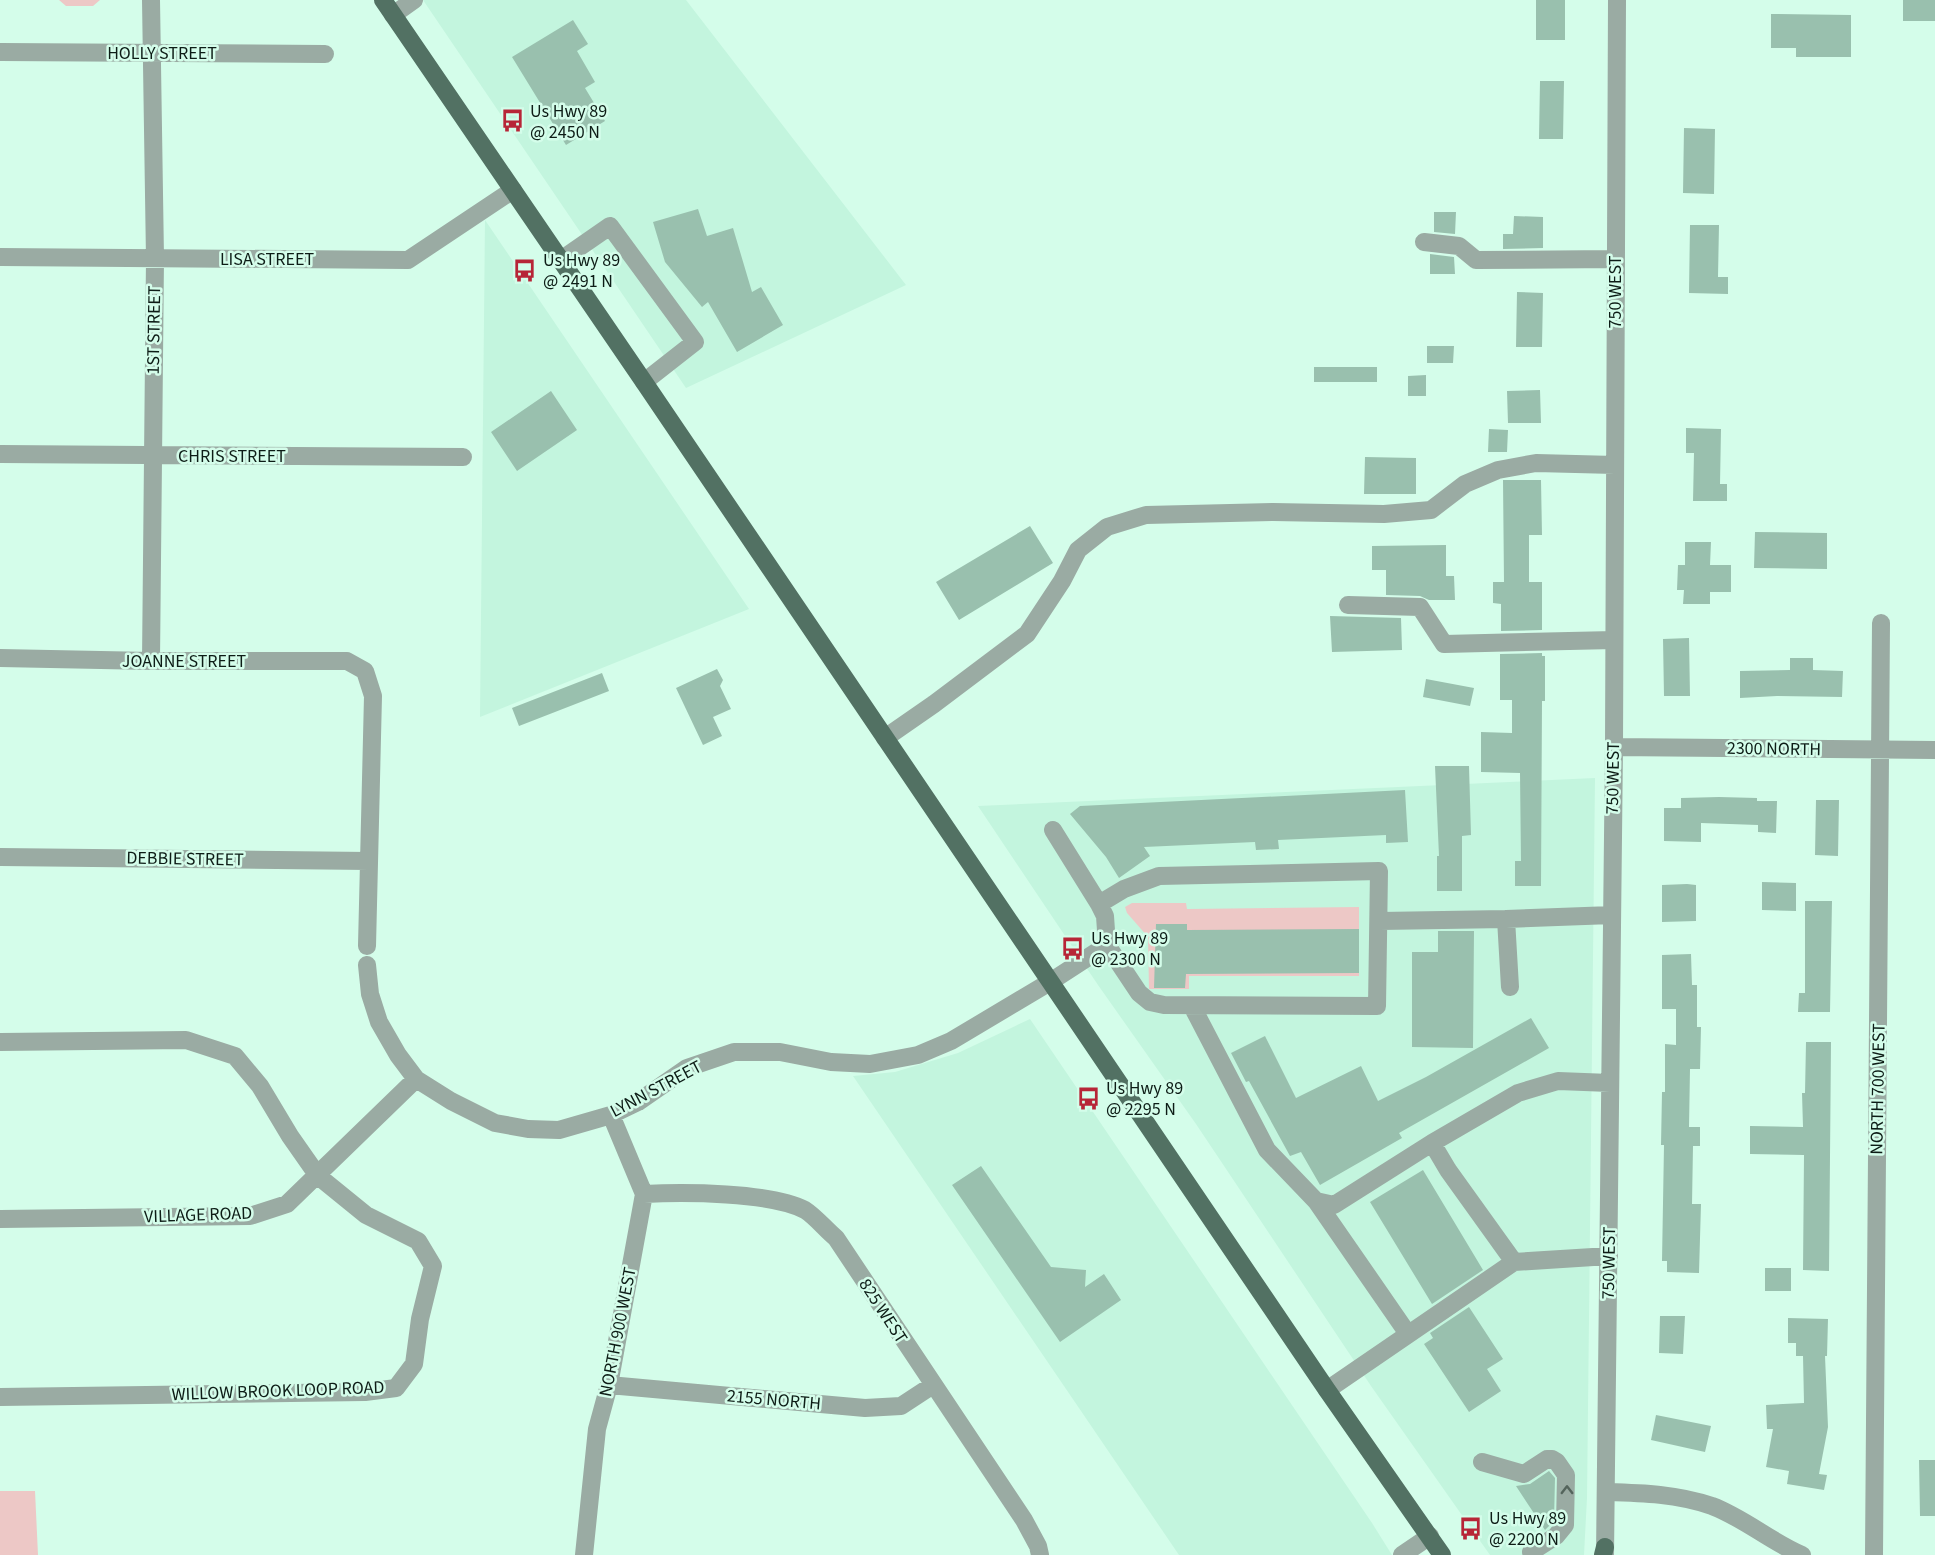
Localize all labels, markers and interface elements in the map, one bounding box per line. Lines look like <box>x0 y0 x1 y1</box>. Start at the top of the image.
street label: HOLLY STREET <box>107 41 217 66</box>
place label: Us Hwy 89 @ 2450 N <box>530 99 607 145</box>
bus stop icon: Us Hwy 89 @ 2450 N <box>499 108 525 134</box>
street label: LISA STREET <box>220 247 314 272</box>
place label: Us Hwy 89 @ 2491 N <box>543 248 620 294</box>
street label: 750 WEST <box>1603 255 1628 328</box>
bus stop icon: Us Hwy 89 @ 2491 N <box>512 257 538 283</box>
street label: 1ST STREET <box>141 285 167 375</box>
street label: CHRIS STREET <box>178 444 286 469</box>
street label: JOANNE STREET <box>122 649 247 674</box>
street label: 2300 NORTH <box>1727 736 1821 762</box>
street label: 750 WEST <box>1600 741 1626 815</box>
street label: DEBBIE STREET <box>126 845 244 873</box>
place label: Us Hwy 89 @ 2300 N <box>1091 926 1168 972</box>
bus stop icon: Us Hwy 89 @ 2300 N <box>1060 935 1086 961</box>
street label: NORTH 700 WEST <box>1864 1023 1892 1155</box>
street label: LYNN STREET <box>606 1054 707 1124</box>
place label: Us Hwy 89 @ 2295 N <box>1106 1076 1183 1122</box>
bus stop icon: Us Hwy 89 @ 2295 N <box>1075 1085 1101 1111</box>
street label: VILLAGE ROAD <box>143 1201 253 1229</box>
street label: 750 WEST <box>1596 1226 1622 1300</box>
street label: NORTH 900 WEST <box>593 1265 643 1399</box>
street label: 825 WEST <box>853 1274 914 1349</box>
street label: WILLOW BROOK LOOP ROAD <box>171 1375 385 1407</box>
street label: 2155 NORTH <box>726 1383 822 1417</box>
one-way arrow <box>1561 1485 1573 1494</box>
place label: Us Hwy 89 @ 2200 N <box>1489 1506 1566 1552</box>
bus stop icon: Us Hwy 89 @ 2200 N <box>1458 1515 1484 1541</box>

